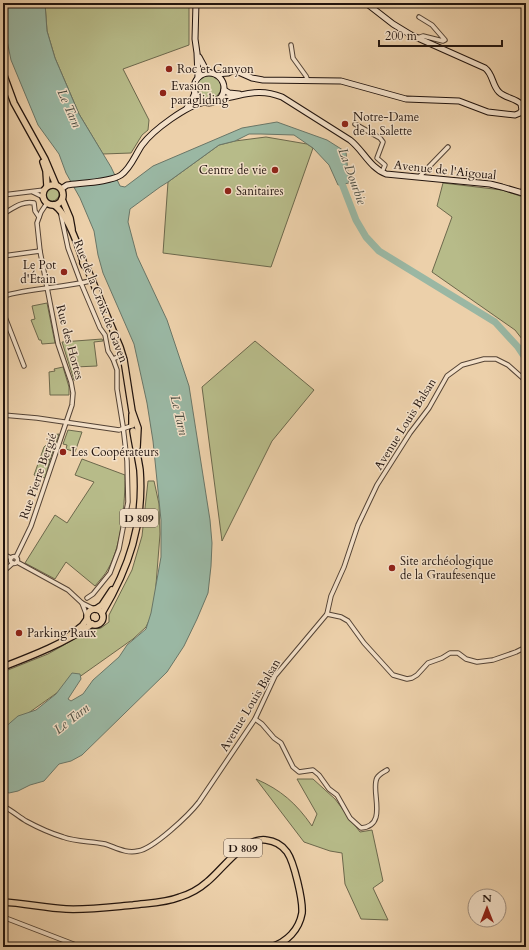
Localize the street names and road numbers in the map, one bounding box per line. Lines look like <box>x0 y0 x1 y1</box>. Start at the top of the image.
street label: Avenue de l'Aigoual <box>393 157 497 183</box>
street label: Rue de la Croix de Gaven <box>70 237 132 365</box>
street label: Rue des Hortes <box>52 303 88 381</box>
street label: Avenue Louis Balsan <box>370 375 440 473</box>
street label: Rue Pierre Bergié <box>16 431 60 521</box>
road number: D 809 <box>120 509 158 527</box>
street label: Avenue Louis Balsan <box>216 656 284 754</box>
road number: D 809 <box>224 839 262 857</box>

